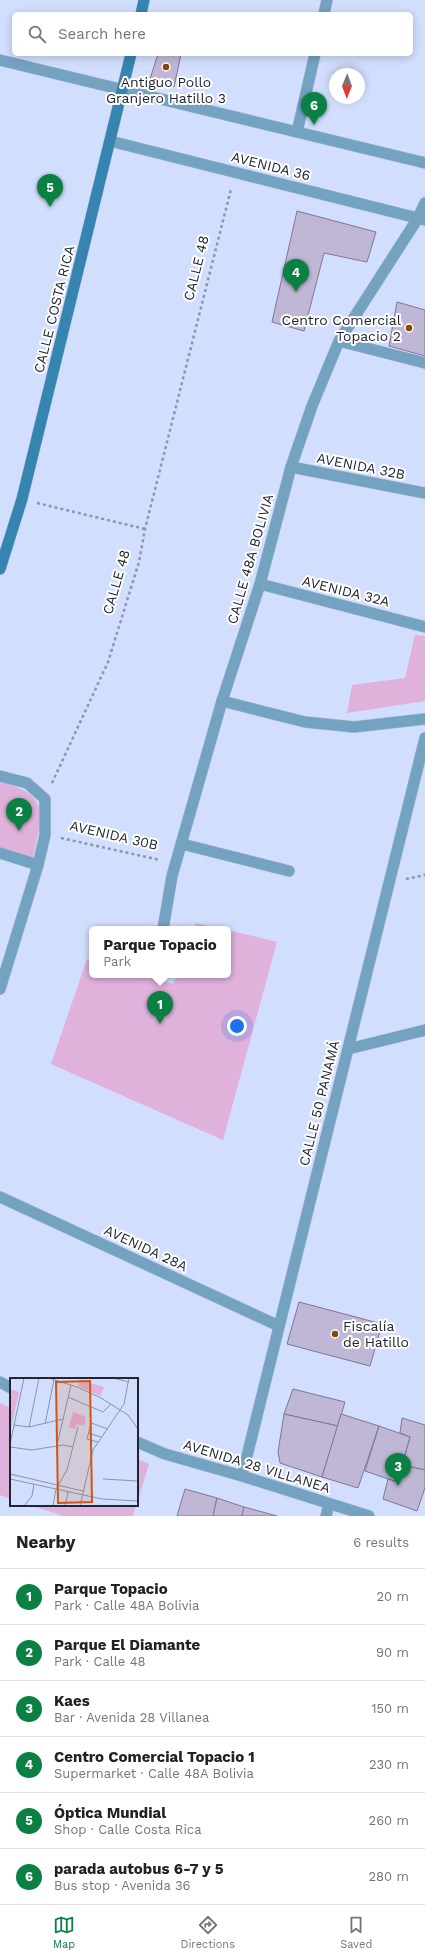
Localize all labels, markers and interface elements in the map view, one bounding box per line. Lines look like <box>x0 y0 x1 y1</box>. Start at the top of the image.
search box <box>12 12 413 56</box>
icon: search <box>26 23 48 45</box>
text: Search here <box>58 25 146 43</box>
marker: Antiguo Pollo Granjero Hatillo 3 <box>161 62 171 72</box>
north arrow <box>329 68 365 104</box>
place label: Antiguo Pollo Granjero Hatillo 3 <box>106 74 226 106</box>
pin: 6 <box>301 92 327 125</box>
street label: AVENIDA 36 <box>230 148 312 184</box>
pin: 5 <box>37 174 63 207</box>
street label: CALLE 48 <box>180 234 212 302</box>
street label: CALLE COSTA RICA <box>30 244 78 374</box>
pin: 4 <box>283 259 309 292</box>
place label: Centro Comercial Topacio 2 <box>282 312 402 344</box>
marker: Centro Comercial Topacio 2 <box>404 323 414 333</box>
street label: AVENIDA 32B <box>316 450 406 482</box>
street label: CALLE 48A BOLIVIA <box>224 492 276 626</box>
street label: CALLE 48 <box>99 548 133 616</box>
street label: AVENIDA 32A <box>301 572 391 610</box>
pin: 2 <box>6 798 32 831</box>
street label: AVENIDA 30B <box>68 817 160 853</box>
popup <box>89 926 231 978</box>
text: Parque Topacio <box>103 936 217 954</box>
text: Park <box>103 954 131 969</box>
pin: 1 <box>147 991 173 1024</box>
your location <box>227 1016 247 1036</box>
street label: CALLE 50 PANAMÁ <box>296 1039 342 1167</box>
street label: AVENIDA 28A <box>102 1222 190 1274</box>
place label: Fiscalía de Hatillo <box>343 1318 409 1350</box>
marker: Fiscalía de Hatillo <box>330 1329 340 1339</box>
inset map <box>10 1378 138 1506</box>
street label: AVENIDA 28 VILLANEA <box>182 1436 332 1496</box>
pin: 3 <box>385 1453 411 1486</box>
text: Nearby <box>16 1532 75 1552</box>
text: 6 results <box>353 1535 409 1550</box>
text: Parque Topacio <box>54 1580 168 1598</box>
text: 1 <box>26 1589 32 1604</box>
text: 20 m <box>377 1589 409 1604</box>
text: Park · Calle 48A Bolivia <box>54 1598 199 1613</box>
text: Parque El Diamante <box>54 1636 200 1654</box>
text: 2 <box>25 1645 33 1660</box>
text: 90 m <box>376 1645 409 1660</box>
text: Park · Calle 48 <box>54 1654 146 1669</box>
text: Kaes <box>54 1692 90 1710</box>
text: 3 <box>25 1701 33 1716</box>
text: 150 m <box>371 1701 409 1716</box>
text: Bar · Avenida 28 Villanea <box>54 1710 209 1725</box>
text: Centro Comercial Topacio 1 <box>54 1748 255 1766</box>
text: 4 <box>25 1757 33 1772</box>
text: 230 m <box>369 1757 409 1772</box>
text: Supermarket · Calle 48A Bolivia <box>54 1766 254 1781</box>
text: Óptica Mundial <box>54 1804 166 1822</box>
text: 5 <box>25 1813 33 1828</box>
text: 260 m <box>369 1813 409 1828</box>
text: Shop · Calle Costa Rica <box>54 1822 202 1837</box>
text: parada autobus 6-7 y 5 <box>54 1860 223 1878</box>
text: 6 <box>25 1869 33 1884</box>
text: 280 m <box>369 1869 409 1884</box>
text: Bus stop · Avenida 36 <box>54 1878 190 1893</box>
tab: Map <box>53 1914 75 1951</box>
tab: Directions <box>181 1914 235 1951</box>
tab: Saved <box>340 1914 372 1951</box>

